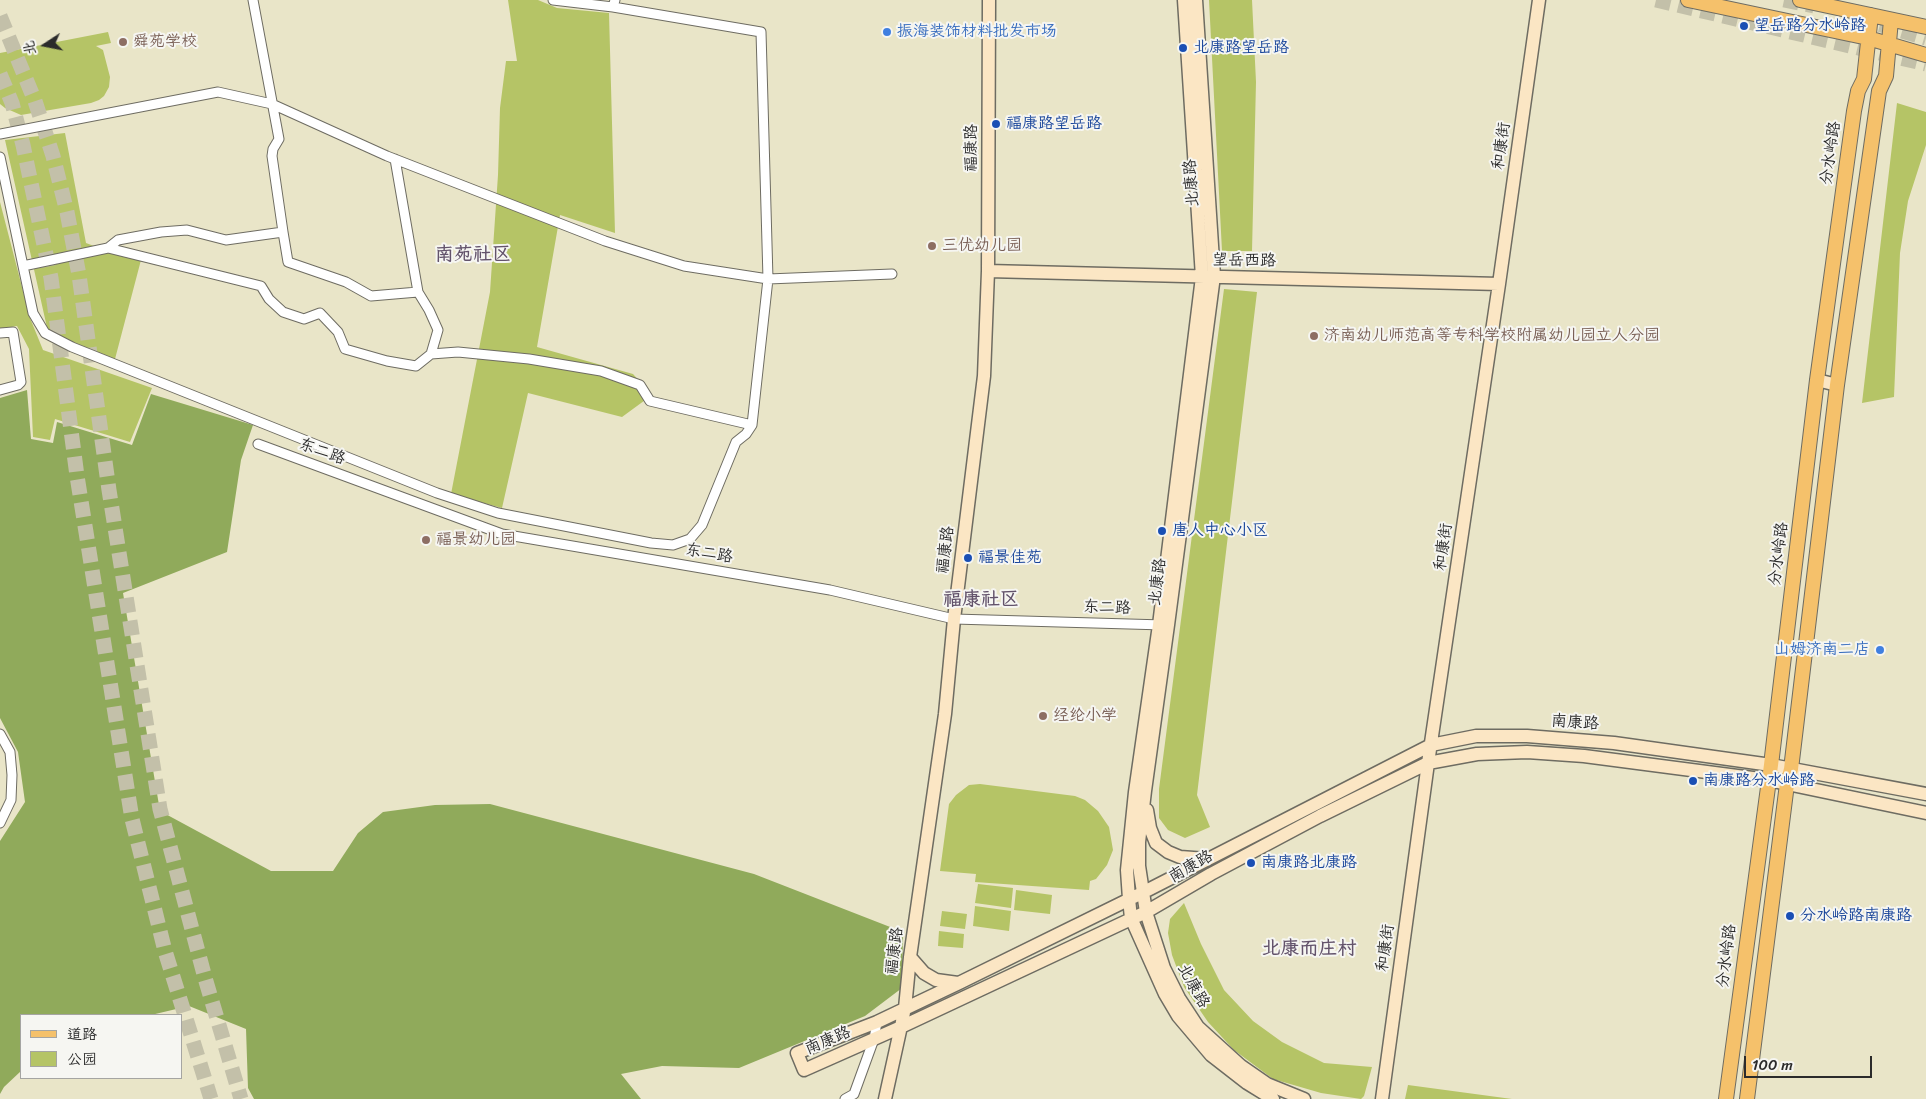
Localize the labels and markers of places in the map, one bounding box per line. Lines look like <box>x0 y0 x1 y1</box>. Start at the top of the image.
place label: 望岳路分水岭路 <box>1754 16 1866 36</box>
marker: 望岳路分水岭路 <box>1738 20 1750 32</box>
place label: 振海装饰材料批发市场 <box>897 22 1057 42</box>
marker: 振海装饰材料批发市场 <box>881 26 893 38</box>
place label: 舜苑学校 <box>133 32 197 52</box>
marker: 舜苑学校 <box>117 36 129 48</box>
place label: 北康路望岳路 <box>1193 38 1289 58</box>
marker: 北康路望岳路 <box>1177 42 1189 54</box>
place label: 福康路望岳路 <box>1006 114 1102 134</box>
marker: 福康路望岳路 <box>990 118 1002 130</box>
place label: 三优幼儿园 <box>942 236 1022 256</box>
marker: 三优幼儿园 <box>926 240 938 252</box>
place label: 济南幼儿师范高等专科学校附属幼儿园立人分园 <box>1324 326 1660 346</box>
marker: 济南幼儿师范高等专科学校附属幼儿园立人分园 <box>1308 330 1320 342</box>
place label: 唐人中心小区 <box>1172 521 1268 541</box>
marker: 唐人中心小区 <box>1156 525 1168 537</box>
place label: 福景幼儿园 <box>436 530 516 550</box>
marker: 福景幼儿园 <box>420 534 432 546</box>
place label: 福景佳苑 <box>978 548 1042 568</box>
marker: 福景佳苑 <box>962 552 974 564</box>
place label: 山姆济南二店 <box>1774 640 1870 660</box>
marker: 山姆济南二店 <box>1874 644 1886 656</box>
place label: 经纶小学 <box>1053 706 1117 726</box>
marker: 经纶小学 <box>1037 710 1049 722</box>
place label: 南康路分水岭路 <box>1703 771 1815 791</box>
marker: 南康路分水岭路 <box>1687 775 1699 787</box>
place label: 南康路北康路 <box>1261 853 1357 873</box>
marker: 南康路北康路 <box>1245 857 1257 869</box>
place label: 分水岭路南康路 <box>1800 906 1912 926</box>
marker: 分水岭路南康路 <box>1784 910 1796 922</box>

